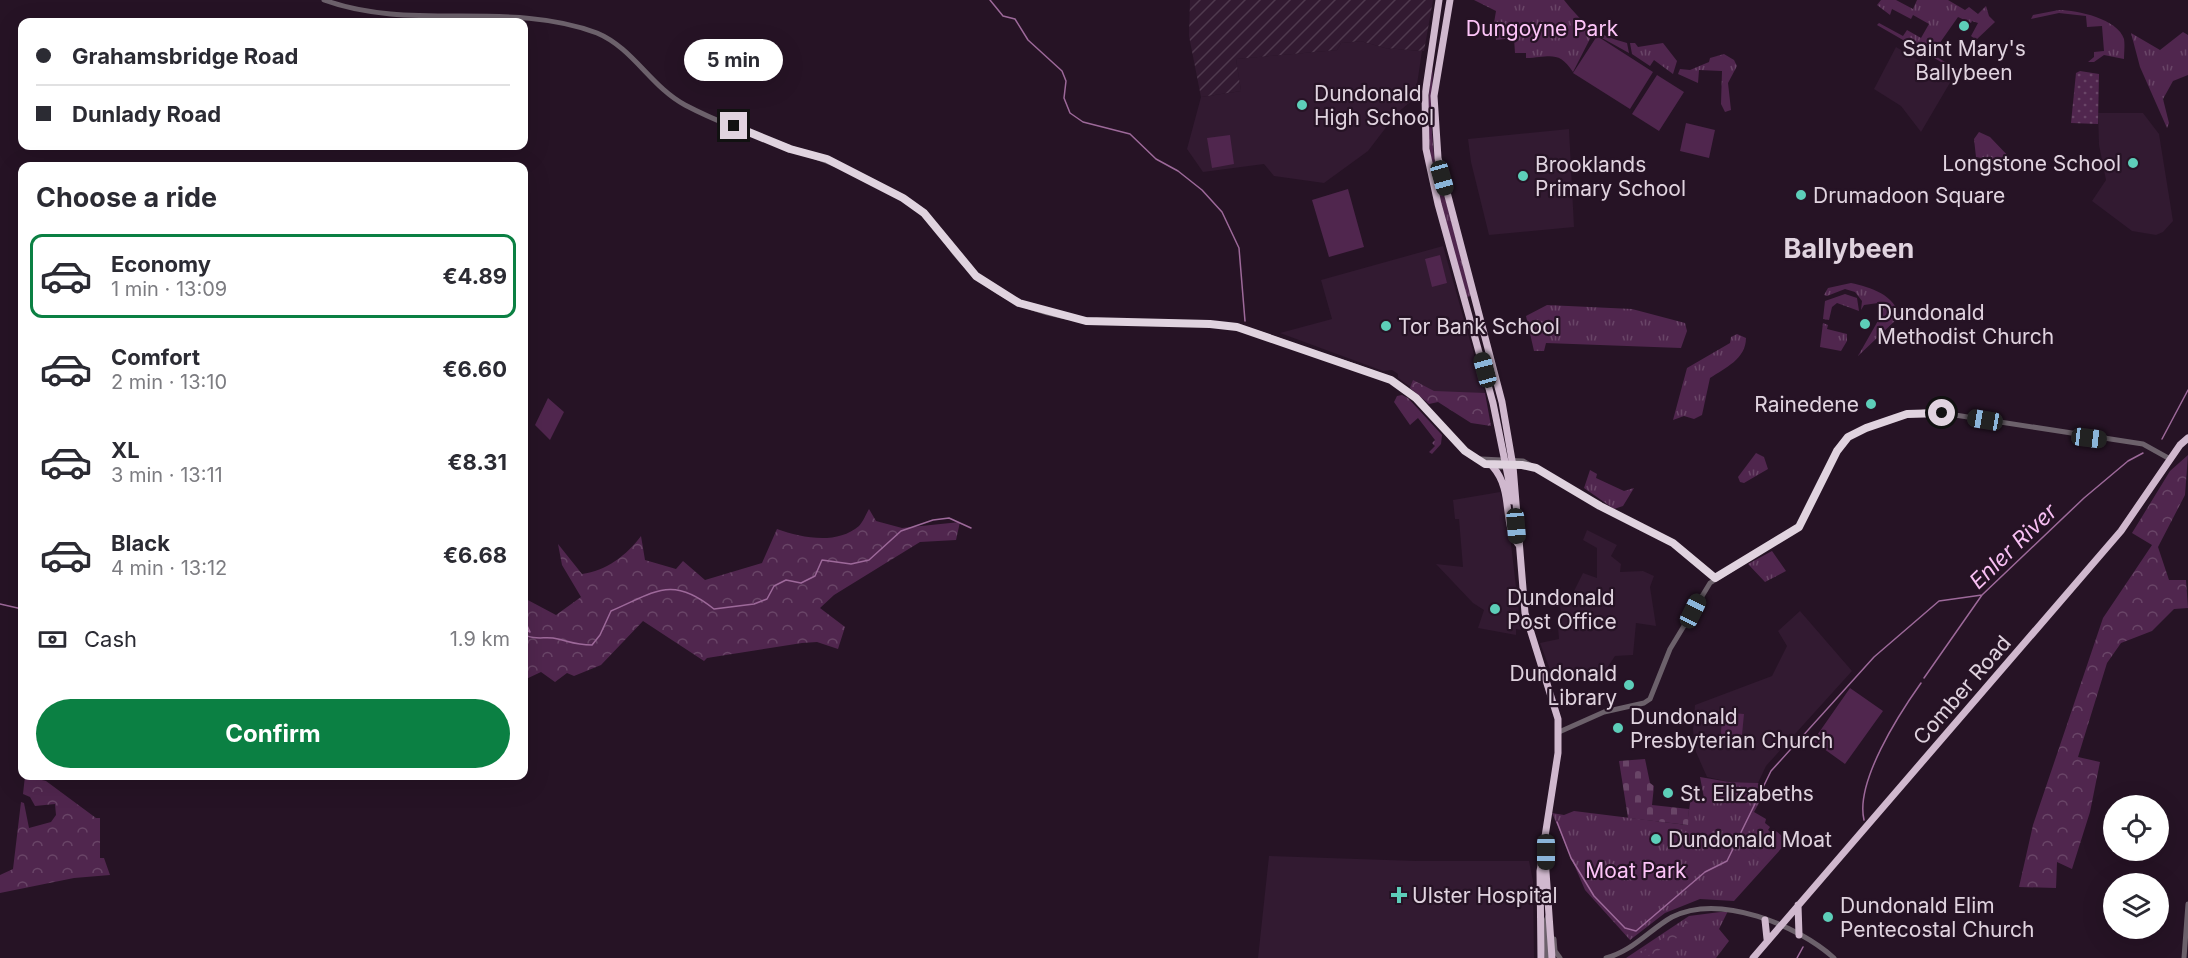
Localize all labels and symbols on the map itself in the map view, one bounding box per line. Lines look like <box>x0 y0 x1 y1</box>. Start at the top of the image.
park label: Dungoyne Park <box>1466 16 1619 41</box>
marker: Saint Mary's Ballybeen <box>1957 19 1971 33</box>
place label: Saint Mary's Ballybeen <box>1902 36 2026 85</box>
callout: 5 min <box>684 39 783 81</box>
place label: Dundonald High School <box>1314 81 1434 130</box>
marker: Dundonald High School <box>1295 98 1309 112</box>
route end <box>720 112 747 139</box>
place label: Longstone School <box>1942 151 2121 176</box>
place label: Brooklands Primary School <box>1535 152 1686 201</box>
marker: Longstone School <box>2126 156 2140 170</box>
car <box>1428 158 1456 198</box>
marker: Brooklands Primary School <box>1516 169 1530 183</box>
place label: Drumadoon Square <box>1813 183 2005 208</box>
marker: Drumadoon Square <box>1794 188 1808 202</box>
district label: Ballybeen <box>1784 232 1914 265</box>
place label: Dundonald Methodist Church <box>1877 300 2054 349</box>
place label: Tor Bank School <box>1398 314 1560 339</box>
marker: Dundonald Methodist Church <box>1858 317 1872 331</box>
marker: Tor Bank School <box>1379 319 1393 333</box>
car <box>1472 350 1498 390</box>
place label: Rainedene <box>1754 392 1859 417</box>
marker: Rainedene <box>1864 397 1878 411</box>
route start <box>1928 399 1955 426</box>
car <box>1966 408 2004 432</box>
car <box>2070 427 2108 449</box>
water label: Enler River <box>1964 498 2062 594</box>
car <box>1505 507 1527 545</box>
place label: Dundonald Post Office <box>1507 585 1617 634</box>
car <box>1677 591 1709 631</box>
marker: Dundonald Post Office <box>1488 602 1502 616</box>
street label: Comber Road <box>1908 631 2016 749</box>
place label: Dundonald Library <box>1509 661 1617 710</box>
marker: Dundonald Library <box>1622 678 1636 692</box>
place label: Dundonald Presbyterian Church <box>1630 704 1833 753</box>
marker: Dundonald Presbyterian Church <box>1611 721 1625 735</box>
place label: St. Elizabeths <box>1680 781 1814 806</box>
marker: St. Elizabeths <box>1661 786 1675 800</box>
place label: Dundonald Moat <box>1668 827 1832 852</box>
marker: Dundonald Moat <box>1649 832 1663 846</box>
car <box>1537 834 1555 870</box>
park label: Moat Park <box>1585 858 1687 883</box>
place label: Ulster Hospital <box>1412 883 1558 908</box>
marker: Ulster Hospital <box>1390 886 1408 904</box>
place label: Dundonald Elim Pentecostal Church <box>1840 893 2034 942</box>
marker: Dundonald Elim Pentecostal Church <box>1821 910 1835 924</box>

